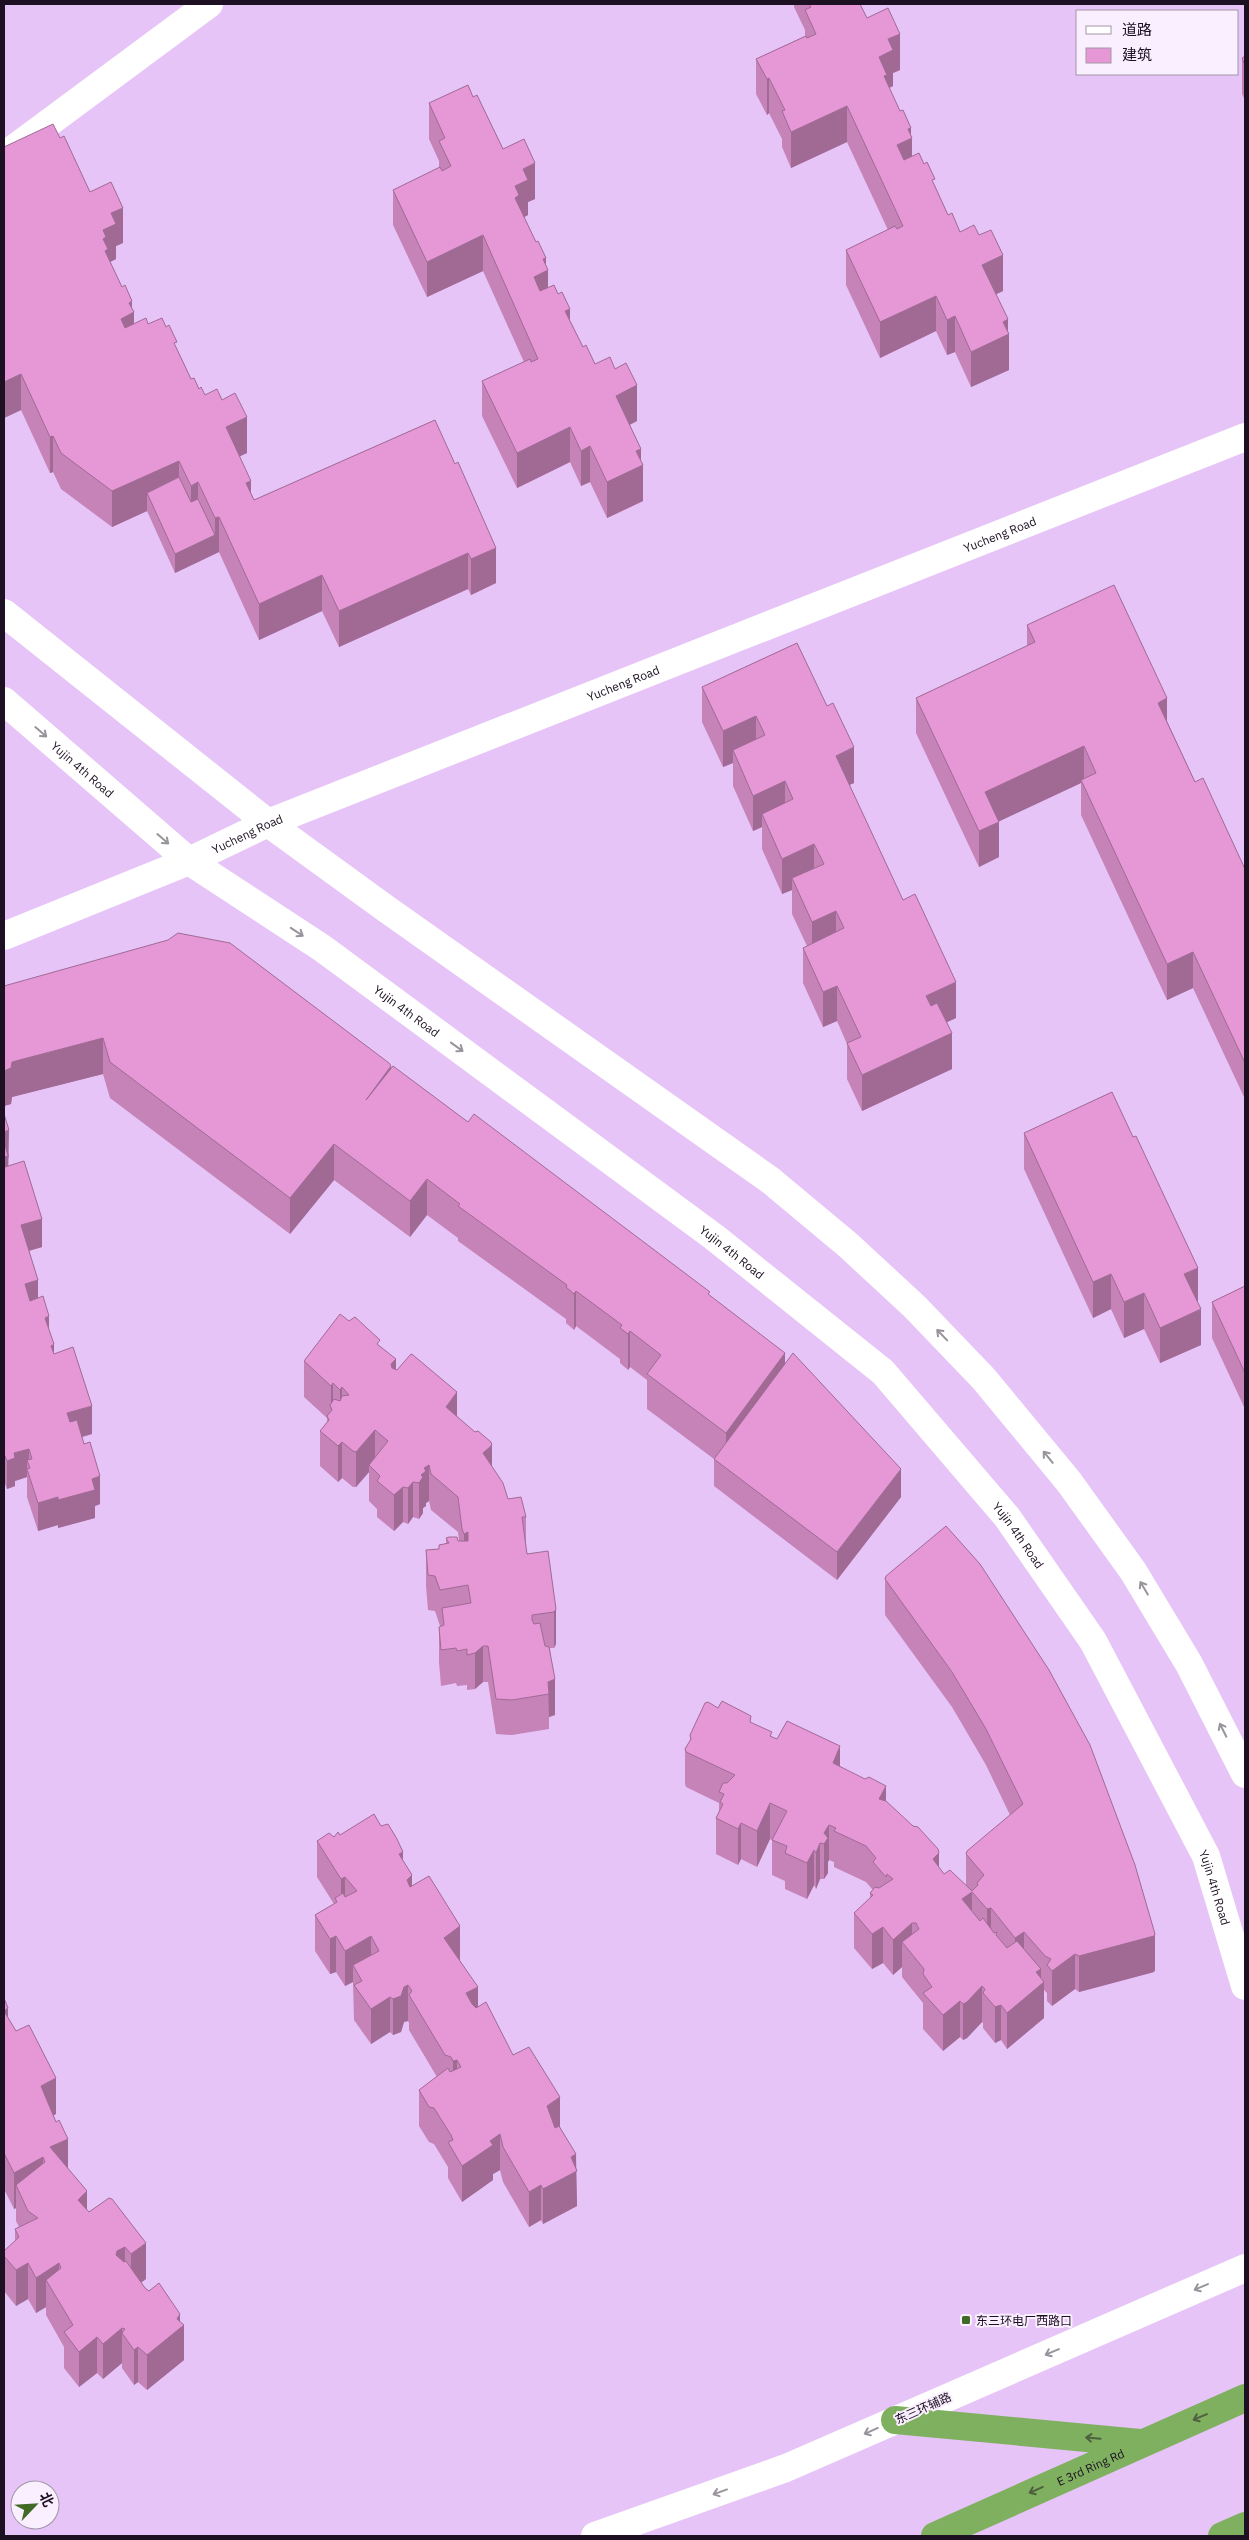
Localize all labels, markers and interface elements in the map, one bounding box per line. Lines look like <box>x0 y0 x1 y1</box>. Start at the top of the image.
legend <box>1076 10 1239 75</box>
text: 道路 <box>1122 20 1152 39</box>
text: 建筑 <box>1122 45 1152 64</box>
street label: Yucheng Road <box>961 513 1038 555</box>
street label: Yucheng Road <box>585 662 661 704</box>
one-way arrow <box>35 726 48 738</box>
street label: Yujin 4th Road <box>48 738 117 800</box>
street label: Yucheng Road <box>209 810 285 856</box>
one-way arrow <box>157 834 170 845</box>
one-way arrow <box>289 927 303 937</box>
street label: Yujin 4th Road <box>371 981 443 1040</box>
one-way arrow <box>450 1042 463 1053</box>
street label: Yujin 4th Road <box>697 1222 767 1282</box>
one-way arrow <box>936 1328 948 1341</box>
one-way arrow <box>1043 1451 1054 1464</box>
street label: Yujin 4th Road <box>990 1499 1048 1571</box>
one-way arrow <box>1138 1582 1148 1596</box>
one-way arrow <box>1218 1723 1227 1738</box>
street label: Yujin 4th Road <box>1196 1847 1234 1927</box>
one-way arrow <box>1194 2283 1209 2293</box>
place label: 东三环电厂西路口 <box>976 2313 1072 2328</box>
marker: 东三环电厂西路口 <box>960 2314 972 2326</box>
one-way arrow <box>1044 2349 1059 2358</box>
street label: 东三环辅路 <box>893 2389 953 2427</box>
one-way arrow <box>1193 2413 1208 2423</box>
one-way arrow <box>864 2427 879 2437</box>
one-way arrow <box>1085 2433 1101 2443</box>
street label: E 3rd Ring Rd <box>1054 2445 1126 2488</box>
north arrow <box>10 2480 60 2530</box>
one-way arrow <box>1029 2486 1044 2496</box>
one-way arrow <box>713 2488 728 2497</box>
text: 北 <box>36 2489 58 2510</box>

